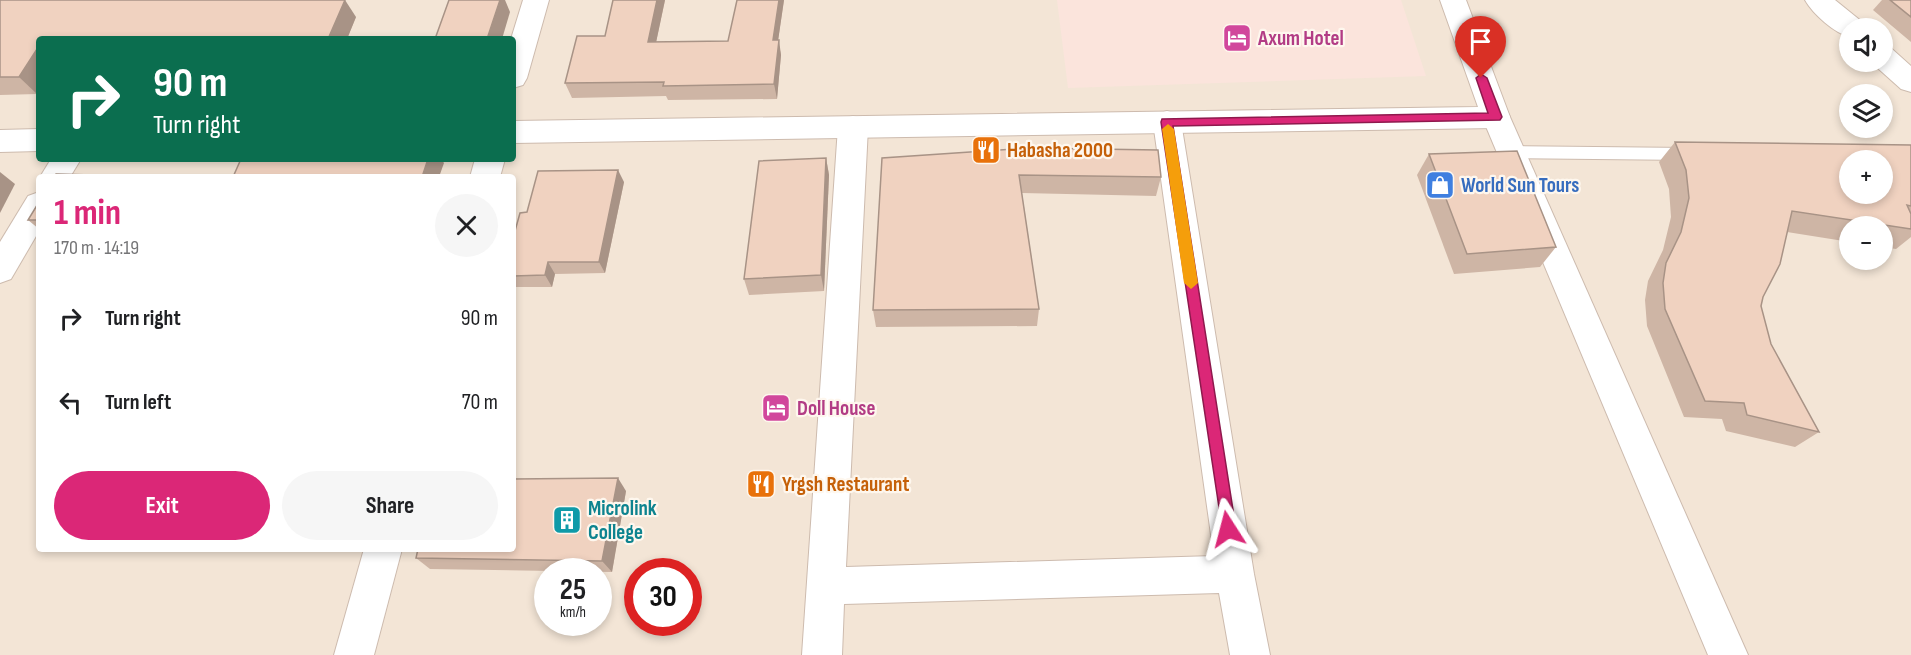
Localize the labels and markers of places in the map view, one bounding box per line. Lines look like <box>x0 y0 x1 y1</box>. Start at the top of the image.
pin <box>1455 16 1506 78</box>
hotel icon: Axum Hotel <box>1221 22 1253 54</box>
place label: Axum Hotel <box>1257 26 1344 51</box>
restaurant icon: Habasha 2000 <box>970 134 1002 166</box>
place label: Habasha 2000 <box>1007 138 1113 163</box>
shop icon: World Sun Tours <box>1424 169 1456 201</box>
place label: World Sun Tours <box>1461 173 1579 198</box>
hotel icon: Doll House <box>760 392 792 424</box>
place label: Doll House <box>797 396 875 421</box>
restaurant icon: Yrgsh Restaurant <box>745 468 777 500</box>
place label: Yrgsh Restaurant <box>782 472 909 497</box>
place label: Microlink College <box>588 496 657 545</box>
building icon: Microlink College <box>551 504 583 536</box>

